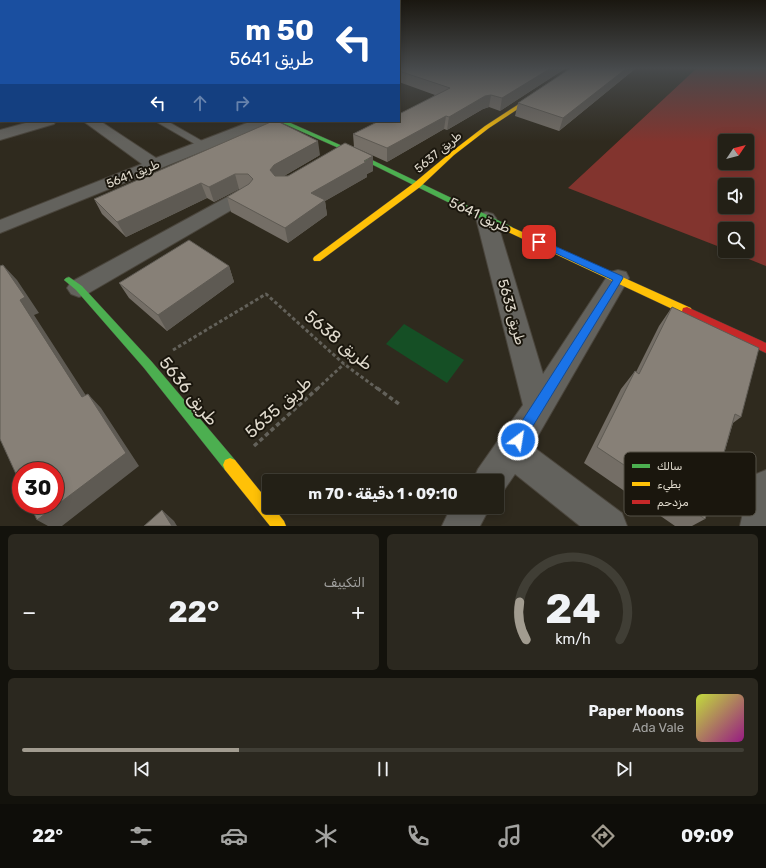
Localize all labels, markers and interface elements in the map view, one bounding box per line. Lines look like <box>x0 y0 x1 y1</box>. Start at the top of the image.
text: 50 m <box>245 14 314 47</box>
icon: left <box>328 16 380 68</box>
text: طريق 5641 <box>230 48 314 70</box>
icon: left <box>147 92 169 114</box>
icon: ahead <box>189 92 211 114</box>
icon: right <box>231 92 253 114</box>
street label: طريق 5637 <box>412 128 465 176</box>
north arrow <box>718 134 754 170</box>
map controls <box>718 134 754 258</box>
street label: طريق 5641 <box>104 157 162 192</box>
button: sound <box>718 178 754 214</box>
street label: طريق 5641 <box>446 194 513 237</box>
button: search <box>718 222 754 258</box>
pin <box>522 225 556 259</box>
icon: arrive <box>528 231 550 253</box>
street label: طريق 5633 <box>494 277 529 347</box>
street label: طريق 5638 <box>301 306 377 374</box>
street label: طريق 5636 <box>155 353 223 429</box>
street label: طريق 5635 <box>241 372 315 442</box>
position arrow <box>497 419 539 461</box>
legend <box>624 452 756 516</box>
text: سالك <box>657 460 682 473</box>
speed limit sign: 30 <box>12 462 64 514</box>
text: بطيء <box>657 478 681 493</box>
text: 09:10 · 1 دقيقة · 70 m <box>308 485 458 503</box>
text: مزدحم <box>657 496 689 510</box>
text: التكييف <box>324 575 365 590</box>
text: 24 <box>545 584 600 633</box>
text: 22° <box>168 594 219 630</box>
text: − <box>22 599 36 626</box>
text: + <box>351 599 365 626</box>
text: km/h <box>555 631 590 648</box>
text: Paper Moons <box>588 702 684 720</box>
text: Ada Vale <box>632 720 684 735</box>
icon: previous <box>131 758 153 780</box>
icon: pause <box>372 758 394 780</box>
icon: next <box>613 758 635 780</box>
icon: filters <box>127 822 155 850</box>
icon: car <box>220 822 248 850</box>
icon: climate <box>312 822 340 850</box>
icon: phone <box>404 822 432 850</box>
icon: music <box>496 822 524 850</box>
icon: directions <box>589 822 617 850</box>
text: 22° <box>32 825 63 847</box>
text: 09:09 <box>681 825 734 847</box>

